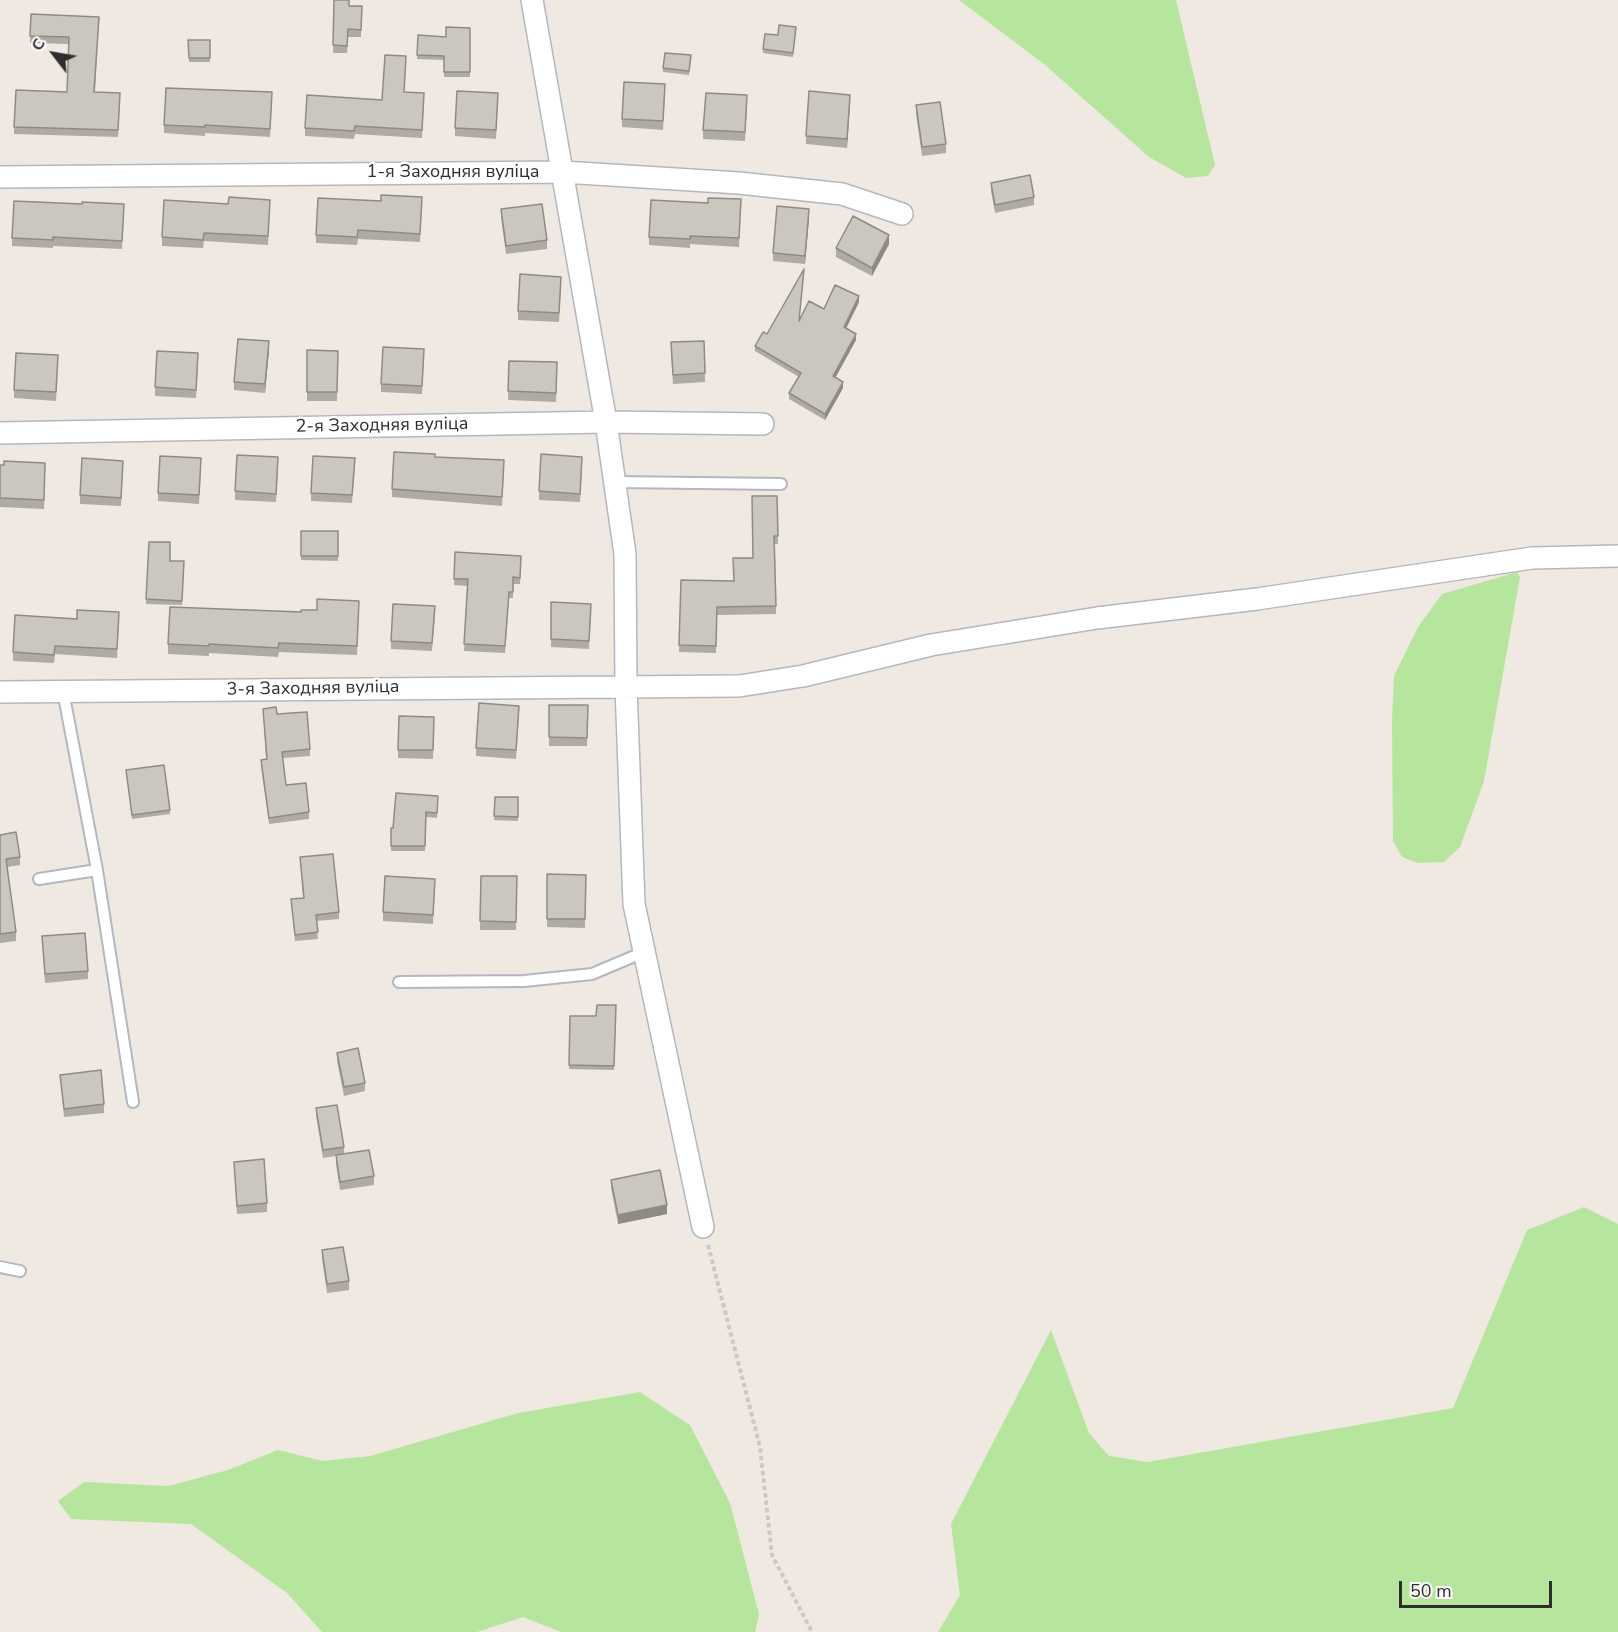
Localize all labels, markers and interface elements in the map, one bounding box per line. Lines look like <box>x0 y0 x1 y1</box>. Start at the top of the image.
north arrow <box>24 24 84 84</box>
text: С <box>26 34 51 55</box>
street label: 1-я Заходняя вуліца <box>367 162 539 184</box>
street label: 2-я Заходняя вуліца <box>295 414 469 438</box>
street label: 3-я Заходняя вуліца <box>226 677 400 701</box>
scale bar <box>1402 1569 1555 1607</box>
text: 50 m <box>1410 1579 1452 1603</box>

